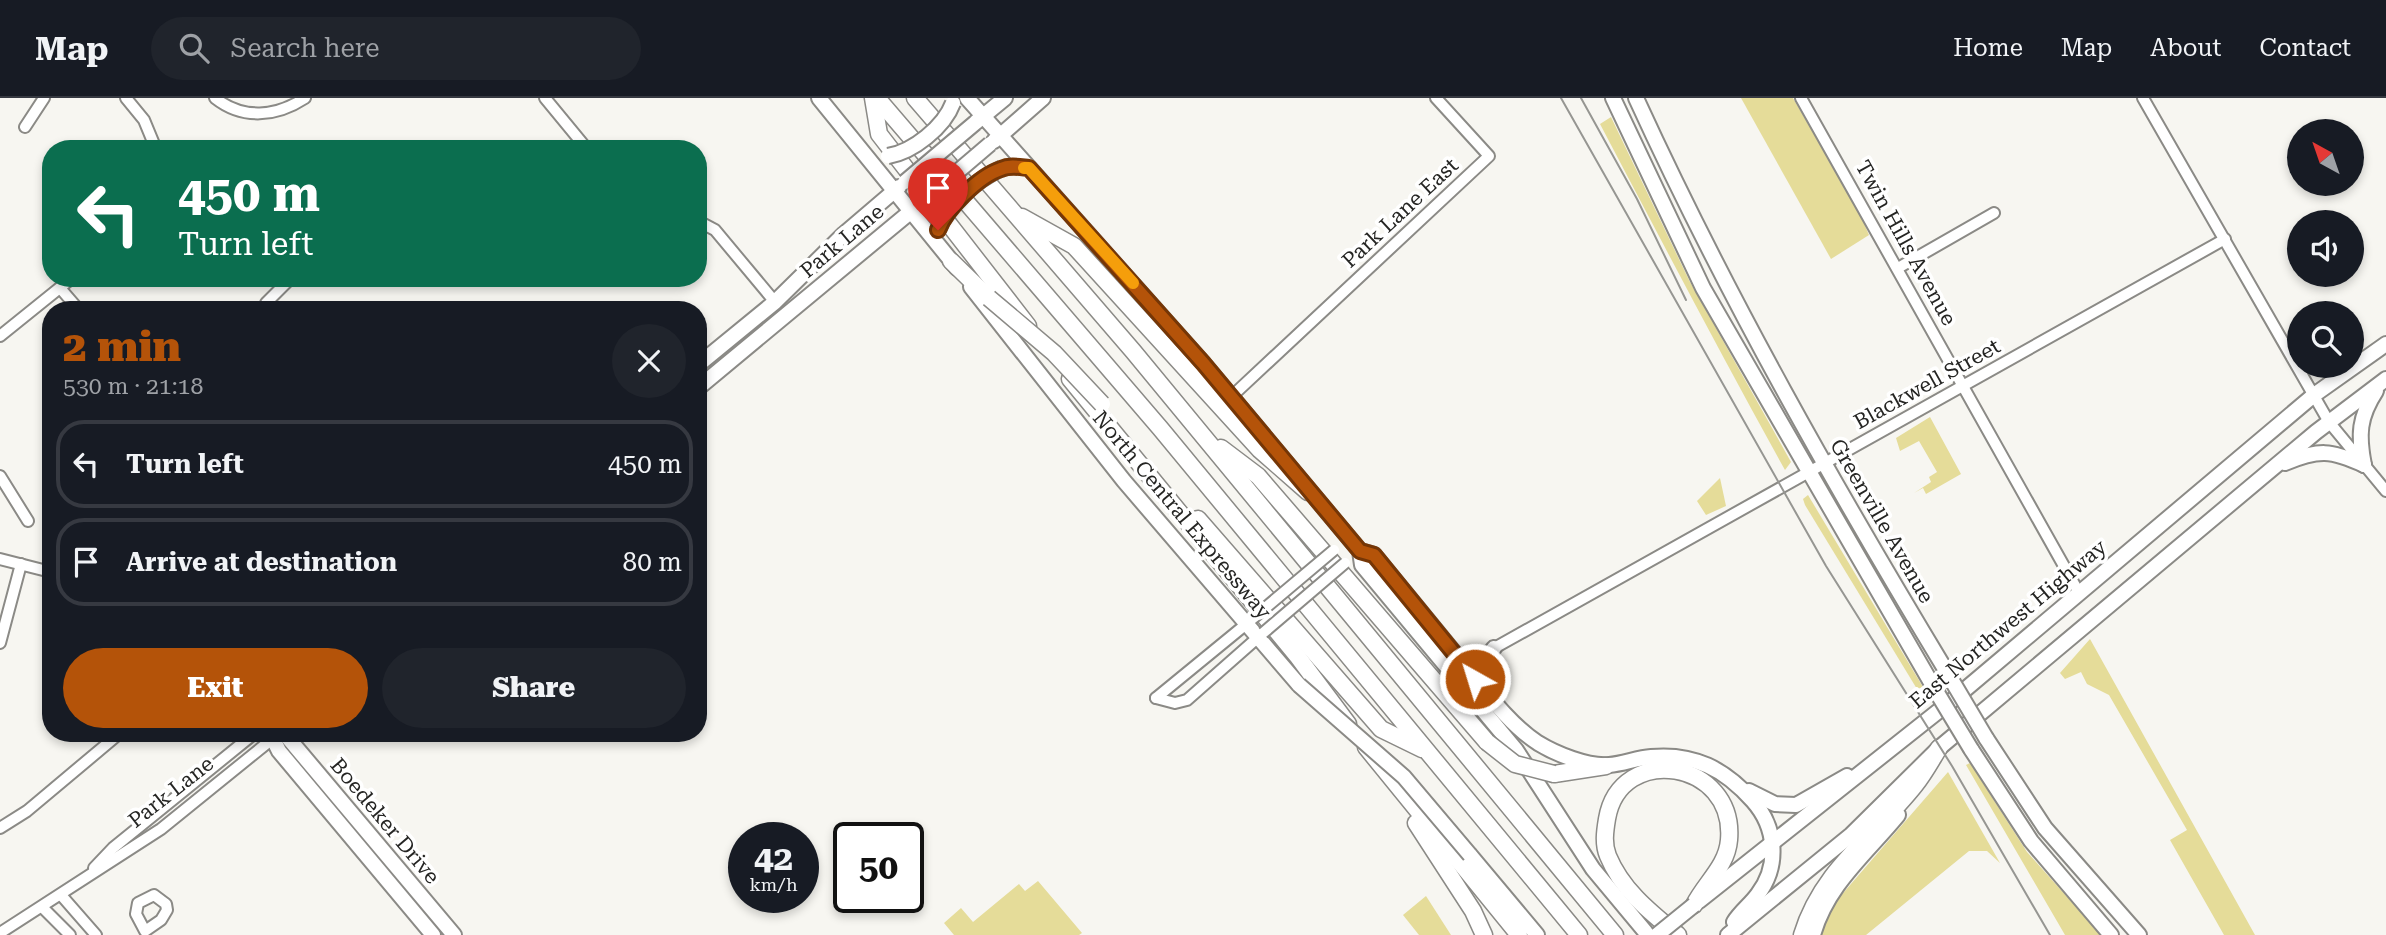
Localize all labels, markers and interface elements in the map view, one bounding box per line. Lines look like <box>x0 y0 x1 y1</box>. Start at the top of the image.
search box <box>151 17 641 80</box>
text: Map <box>35 29 109 68</box>
icon: search <box>175 29 213 67</box>
text: Search here <box>231 33 380 63</box>
text: Home <box>1953 34 2023 62</box>
text: Map <box>2061 34 2112 62</box>
text: About <box>2150 34 2221 62</box>
text: Contact <box>2259 34 2351 62</box>
north arrow <box>2287 119 2364 196</box>
map controls <box>2287 119 2364 378</box>
street label: Park Lane East <box>1337 153 1463 273</box>
street label: Twin Hills Avenue <box>1851 156 1961 330</box>
pin <box>908 158 968 230</box>
text: 450 m <box>178 166 320 223</box>
icon: left <box>63 168 154 259</box>
icon: arrive <box>919 169 957 207</box>
street label: Park Lane <box>796 199 888 283</box>
button: sound <box>2287 210 2364 287</box>
text: Turn left <box>178 225 313 263</box>
button: search <box>2287 301 2364 378</box>
text: 2 min <box>63 322 181 371</box>
button: close <box>612 324 686 398</box>
street label: Blackwell Street <box>1850 334 2004 434</box>
text: 530 m · 21:18 <box>63 373 203 400</box>
street label: North Central Expressway <box>1088 406 1276 624</box>
street label: Greenville Avenue <box>1825 435 1939 607</box>
icon: left <box>67 445 105 483</box>
text: Turn left <box>126 449 244 479</box>
text: 450 m <box>608 449 682 479</box>
street label: East Northwest Highway <box>1905 534 2112 713</box>
icon: arrive <box>67 543 105 581</box>
text: Arrive at destination <box>126 547 397 577</box>
text: 80 m <box>623 547 682 577</box>
position arrow <box>1438 642 1512 716</box>
button: Exit <box>63 648 368 728</box>
button: Share <box>382 648 686 728</box>
street label: Park Lane <box>124 751 218 833</box>
street label: Boedeker Drive <box>326 753 444 889</box>
speed limit sign: 50 <box>833 822 924 913</box>
text: 42 <box>754 838 793 879</box>
text: km/h <box>749 874 798 895</box>

